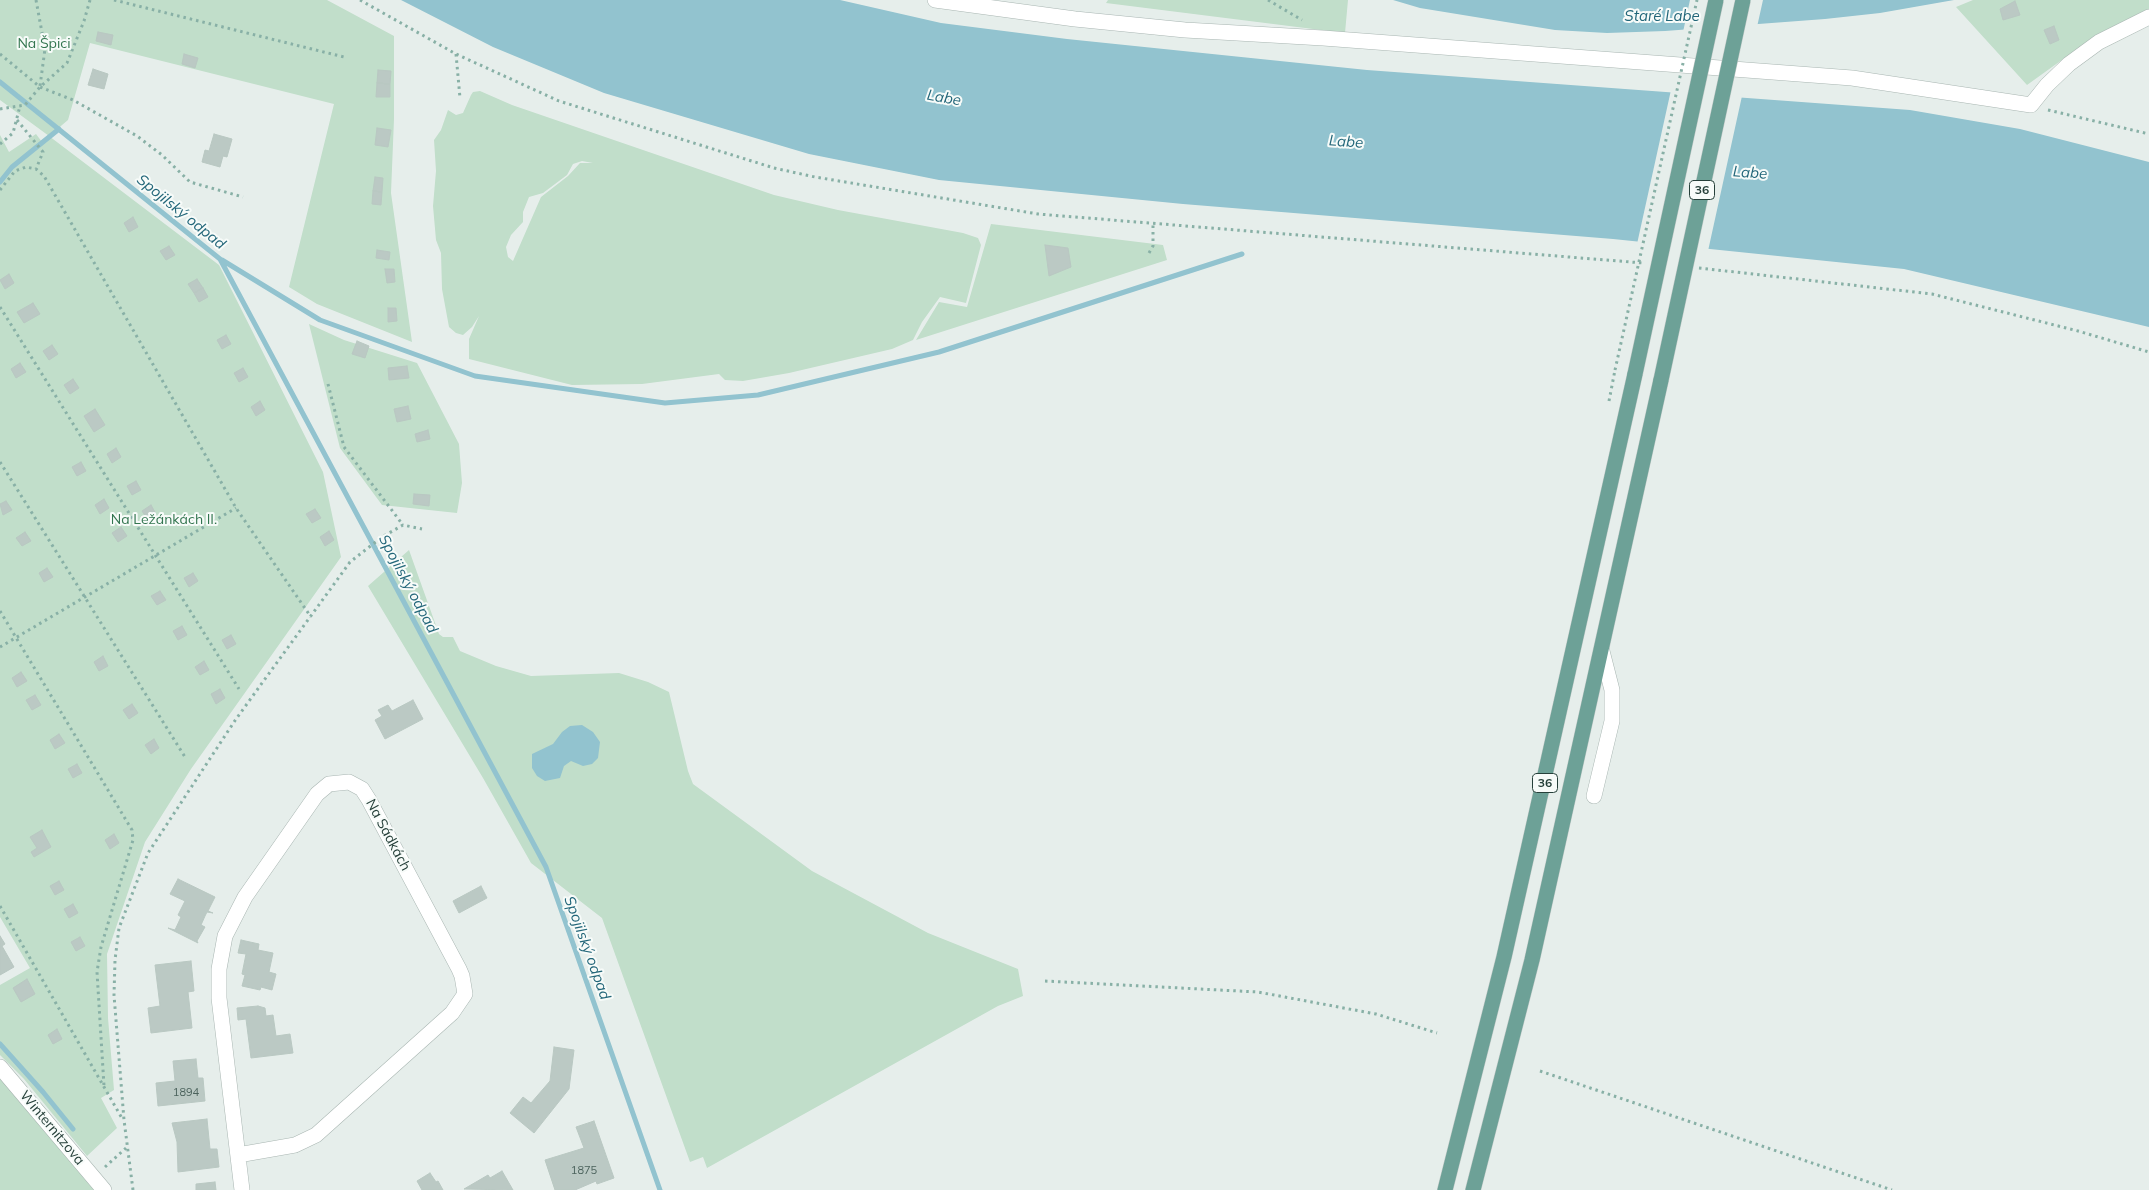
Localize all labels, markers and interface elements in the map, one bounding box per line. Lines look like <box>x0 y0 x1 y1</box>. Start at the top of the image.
water label: Staré Labe <box>1624 7 1700 25</box>
park label: Na Špici <box>17 36 71 52</box>
water label: Labe <box>926 86 962 110</box>
water label: Labe <box>1328 132 1364 152</box>
water label: Labe <box>1732 163 1768 183</box>
water label: Spojilský odpad <box>133 171 229 253</box>
road number: 36 <box>1690 180 1714 200</box>
park label: Na Ležánkách II. <box>111 512 217 528</box>
water label: Spojilský odpad <box>374 532 442 636</box>
road number: 36 <box>1532 774 1558 792</box>
street label: Na Sádkách <box>362 796 414 874</box>
water label: Spojilský odpad <box>560 894 614 1002</box>
house number: 1894 <box>173 1086 199 1100</box>
street label: Winternitzova <box>16 1087 88 1169</box>
house number: 1875 <box>571 1164 597 1178</box>

